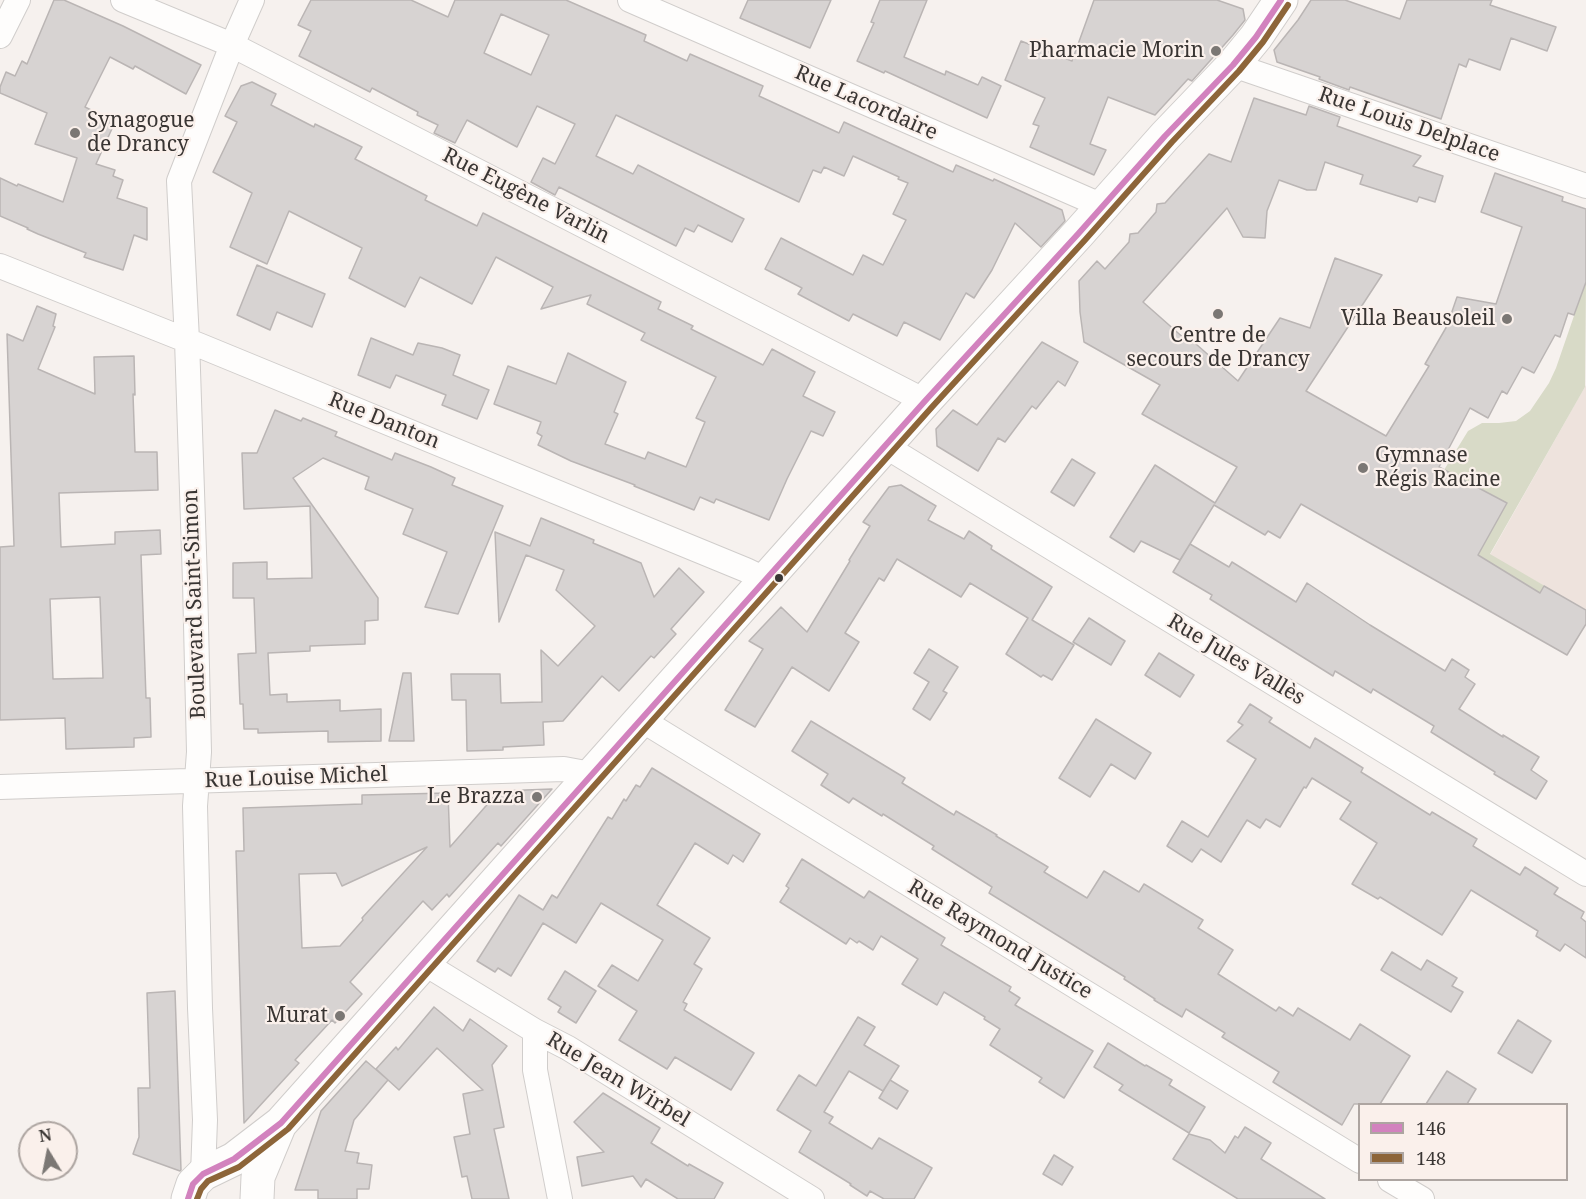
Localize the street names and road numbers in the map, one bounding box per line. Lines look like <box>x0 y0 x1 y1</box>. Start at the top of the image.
street label: Rue Lacordaire <box>791 60 941 146</box>
street label: Rue Louis Delplace <box>1315 82 1503 168</box>
street label: Rue Eugène Varlin <box>438 143 614 249</box>
street label: Rue Danton <box>325 387 443 455</box>
street label: Boulevard Saint-Simon <box>178 489 212 719</box>
street label: Rue Jules Vallès <box>1163 609 1309 711</box>
street label: Rue Louise Michel <box>204 762 388 794</box>
street label: Rue Raymond Justice <box>903 875 1097 1005</box>
street label: Rue Jean Wirbel <box>542 1027 694 1133</box>

